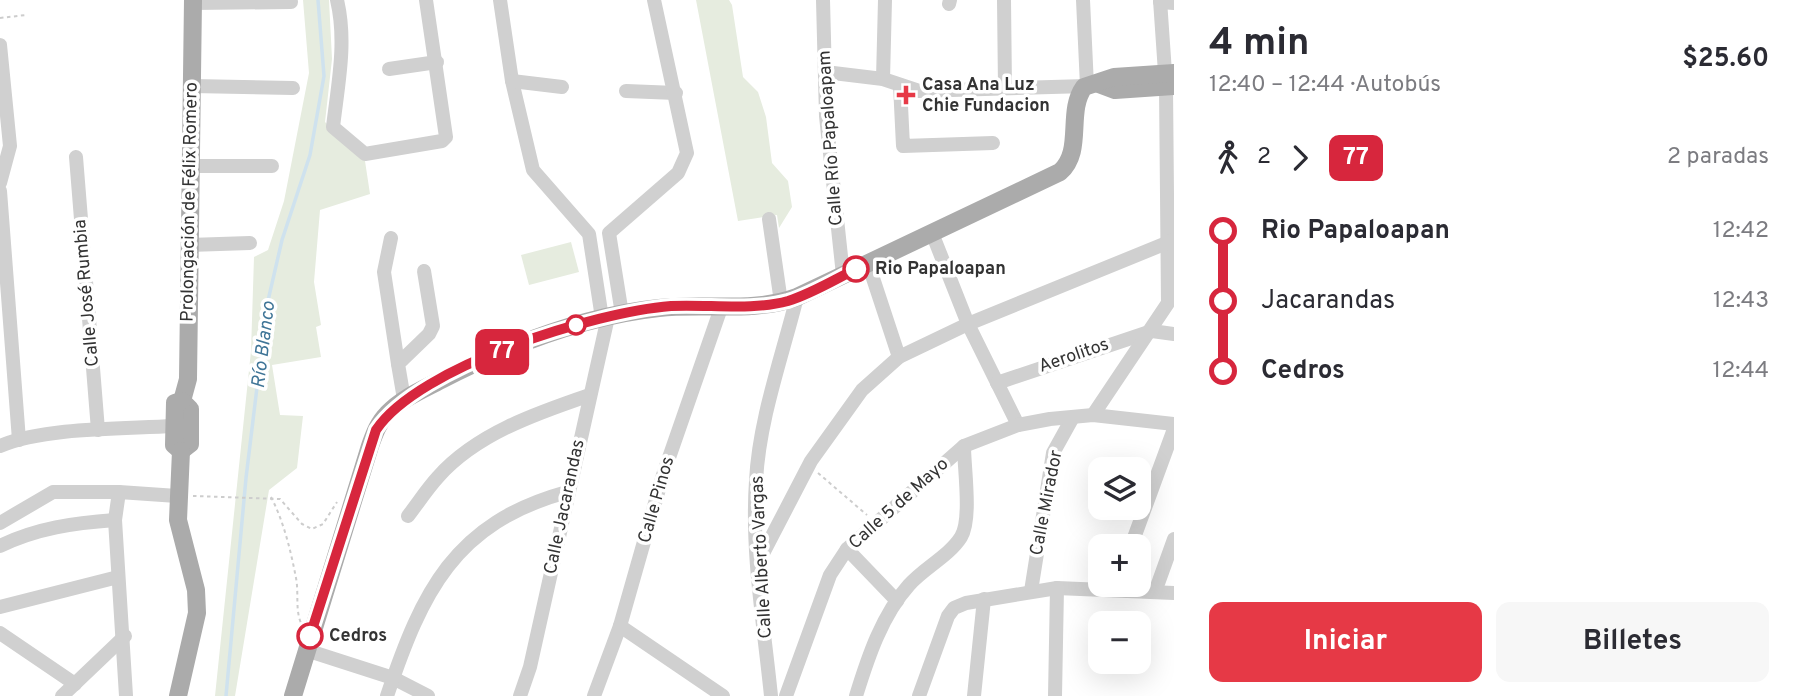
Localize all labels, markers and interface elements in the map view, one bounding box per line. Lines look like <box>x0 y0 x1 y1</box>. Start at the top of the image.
text: 4 min <box>1209 20 1309 69</box>
text: $25.60 <box>1682 43 1769 76</box>
street label: Calle Río Papaloapam <box>813 49 849 227</box>
text: 12:40 – 12:44 · Autobús <box>1209 71 1441 100</box>
place label: Casa Ana Luz Chie Fundacion <box>922 74 1050 118</box>
street label: Prolongación de Félix Romero <box>176 82 204 322</box>
marker: Casa Ana Luz Chie Fundacion <box>896 85 916 105</box>
icon: walk <box>1209 139 1247 177</box>
icon: forward <box>1281 139 1319 177</box>
text: 2 <box>1257 143 1271 172</box>
text: 77 <box>1343 143 1369 173</box>
text: 2 paradas <box>1667 143 1769 172</box>
text: Rio Papaloapan <box>1261 215 1450 248</box>
text: 12:42 <box>1713 217 1769 246</box>
street label: Calle José Rumbia <box>69 218 105 368</box>
marker: Rio Papaloapan <box>843 256 869 282</box>
place label: Rio Papaloapan <box>875 258 1006 281</box>
text: Jacarandas <box>1261 285 1395 318</box>
text: 12:43 <box>1713 287 1769 316</box>
water label: Río Blanco <box>247 299 281 390</box>
unlabelled marker <box>566 315 586 335</box>
line badge: 77 <box>470 329 534 375</box>
street label: Aerolitos <box>1036 333 1112 379</box>
text: 77 <box>489 337 515 367</box>
text: Cedros <box>1261 355 1345 388</box>
text: 12:44 <box>1713 357 1769 386</box>
street label: Calle Jacarandas <box>539 437 591 577</box>
street label: Calle Mirador <box>1026 448 1068 558</box>
street label: Calle 5 de Mayo <box>844 453 954 555</box>
street label: Calle Pinos <box>634 454 680 546</box>
map controls <box>1088 457 1151 674</box>
button: layers <box>1088 457 1151 520</box>
street label: Calle Alberto Vargas <box>746 475 778 639</box>
button: + <box>1088 534 1151 597</box>
button: Iniciar <box>1209 602 1482 682</box>
button: Billetes <box>1496 602 1769 682</box>
button: − <box>1088 611 1151 674</box>
marker: Cedros <box>297 623 323 649</box>
place label: Cedros <box>329 625 387 648</box>

